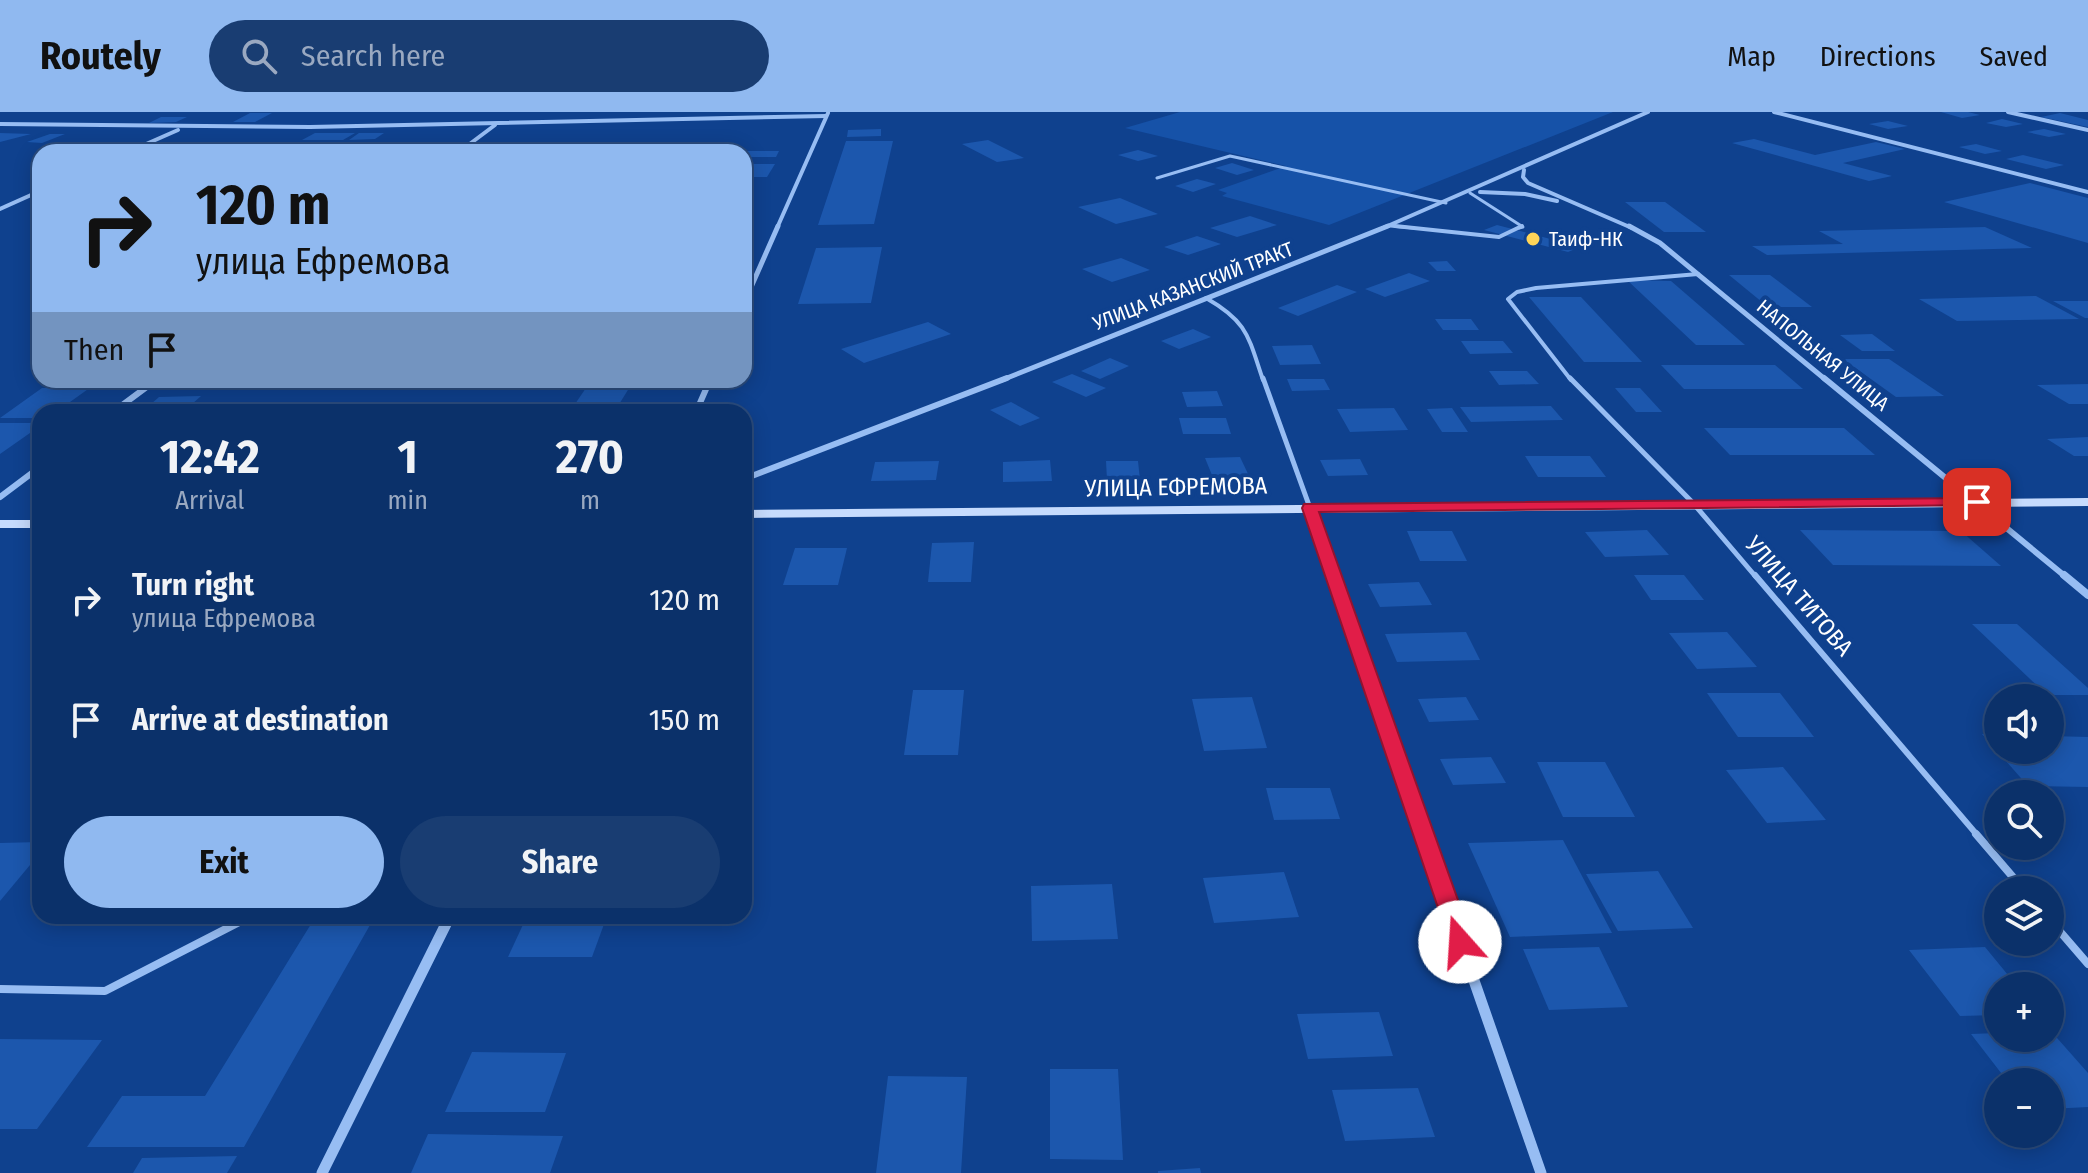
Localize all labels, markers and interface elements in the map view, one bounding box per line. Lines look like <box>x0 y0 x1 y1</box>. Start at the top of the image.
search box <box>209 20 769 92</box>
text: Routely <box>40 33 161 79</box>
icon: search <box>237 34 281 78</box>
text: Search here <box>301 38 445 74</box>
text: Map <box>1727 40 1776 73</box>
text: Directions <box>1820 40 1936 73</box>
text: Saved <box>1980 40 2048 73</box>
text: 120 m <box>196 172 331 239</box>
icon: right <box>64 176 168 280</box>
place label: Таиф-НК <box>1549 227 1623 251</box>
marker: Таиф-НК <box>1524 230 1542 248</box>
street label: УЛИЦА КАЗАНСКИЙ ТРАКТ <box>1089 236 1297 336</box>
text: улица Ефремова <box>196 240 450 284</box>
street label: НАПОЛЬНАЯ УЛИЦА <box>1752 294 1894 416</box>
icon: arrive <box>140 328 184 372</box>
text: Then <box>64 332 124 368</box>
text: 12:42 <box>160 428 260 486</box>
text: 1 <box>398 428 418 486</box>
text: 270 <box>556 428 624 486</box>
pin <box>1943 468 2011 536</box>
street label: УЛИЦА ЕФРЕМОВА <box>1083 471 1268 503</box>
icon: arrive <box>1955 480 1999 524</box>
text: Arrival <box>175 485 244 516</box>
text: min <box>388 485 428 516</box>
text: m <box>580 485 600 516</box>
street label: УЛИЦА ТИТОВА <box>1739 530 1859 662</box>
text: Turn right <box>132 567 254 603</box>
icon: right <box>64 578 108 622</box>
text: 120 m <box>649 582 720 618</box>
text: улица Ефремова <box>132 603 316 634</box>
map controls <box>1984 684 2064 1148</box>
button: sound <box>1984 684 2064 764</box>
icon: arrive <box>64 698 108 742</box>
text: Arrive at destination <box>132 702 389 738</box>
text: 150 m <box>649 702 720 738</box>
button: search <box>1984 780 2064 860</box>
button: Exit <box>64 816 384 908</box>
button: Share <box>400 816 720 908</box>
button: layers <box>1984 876 2064 956</box>
position arrow <box>1418 900 1502 984</box>
button: + <box>1984 972 2064 1052</box>
button: − <box>1984 1068 2064 1148</box>

